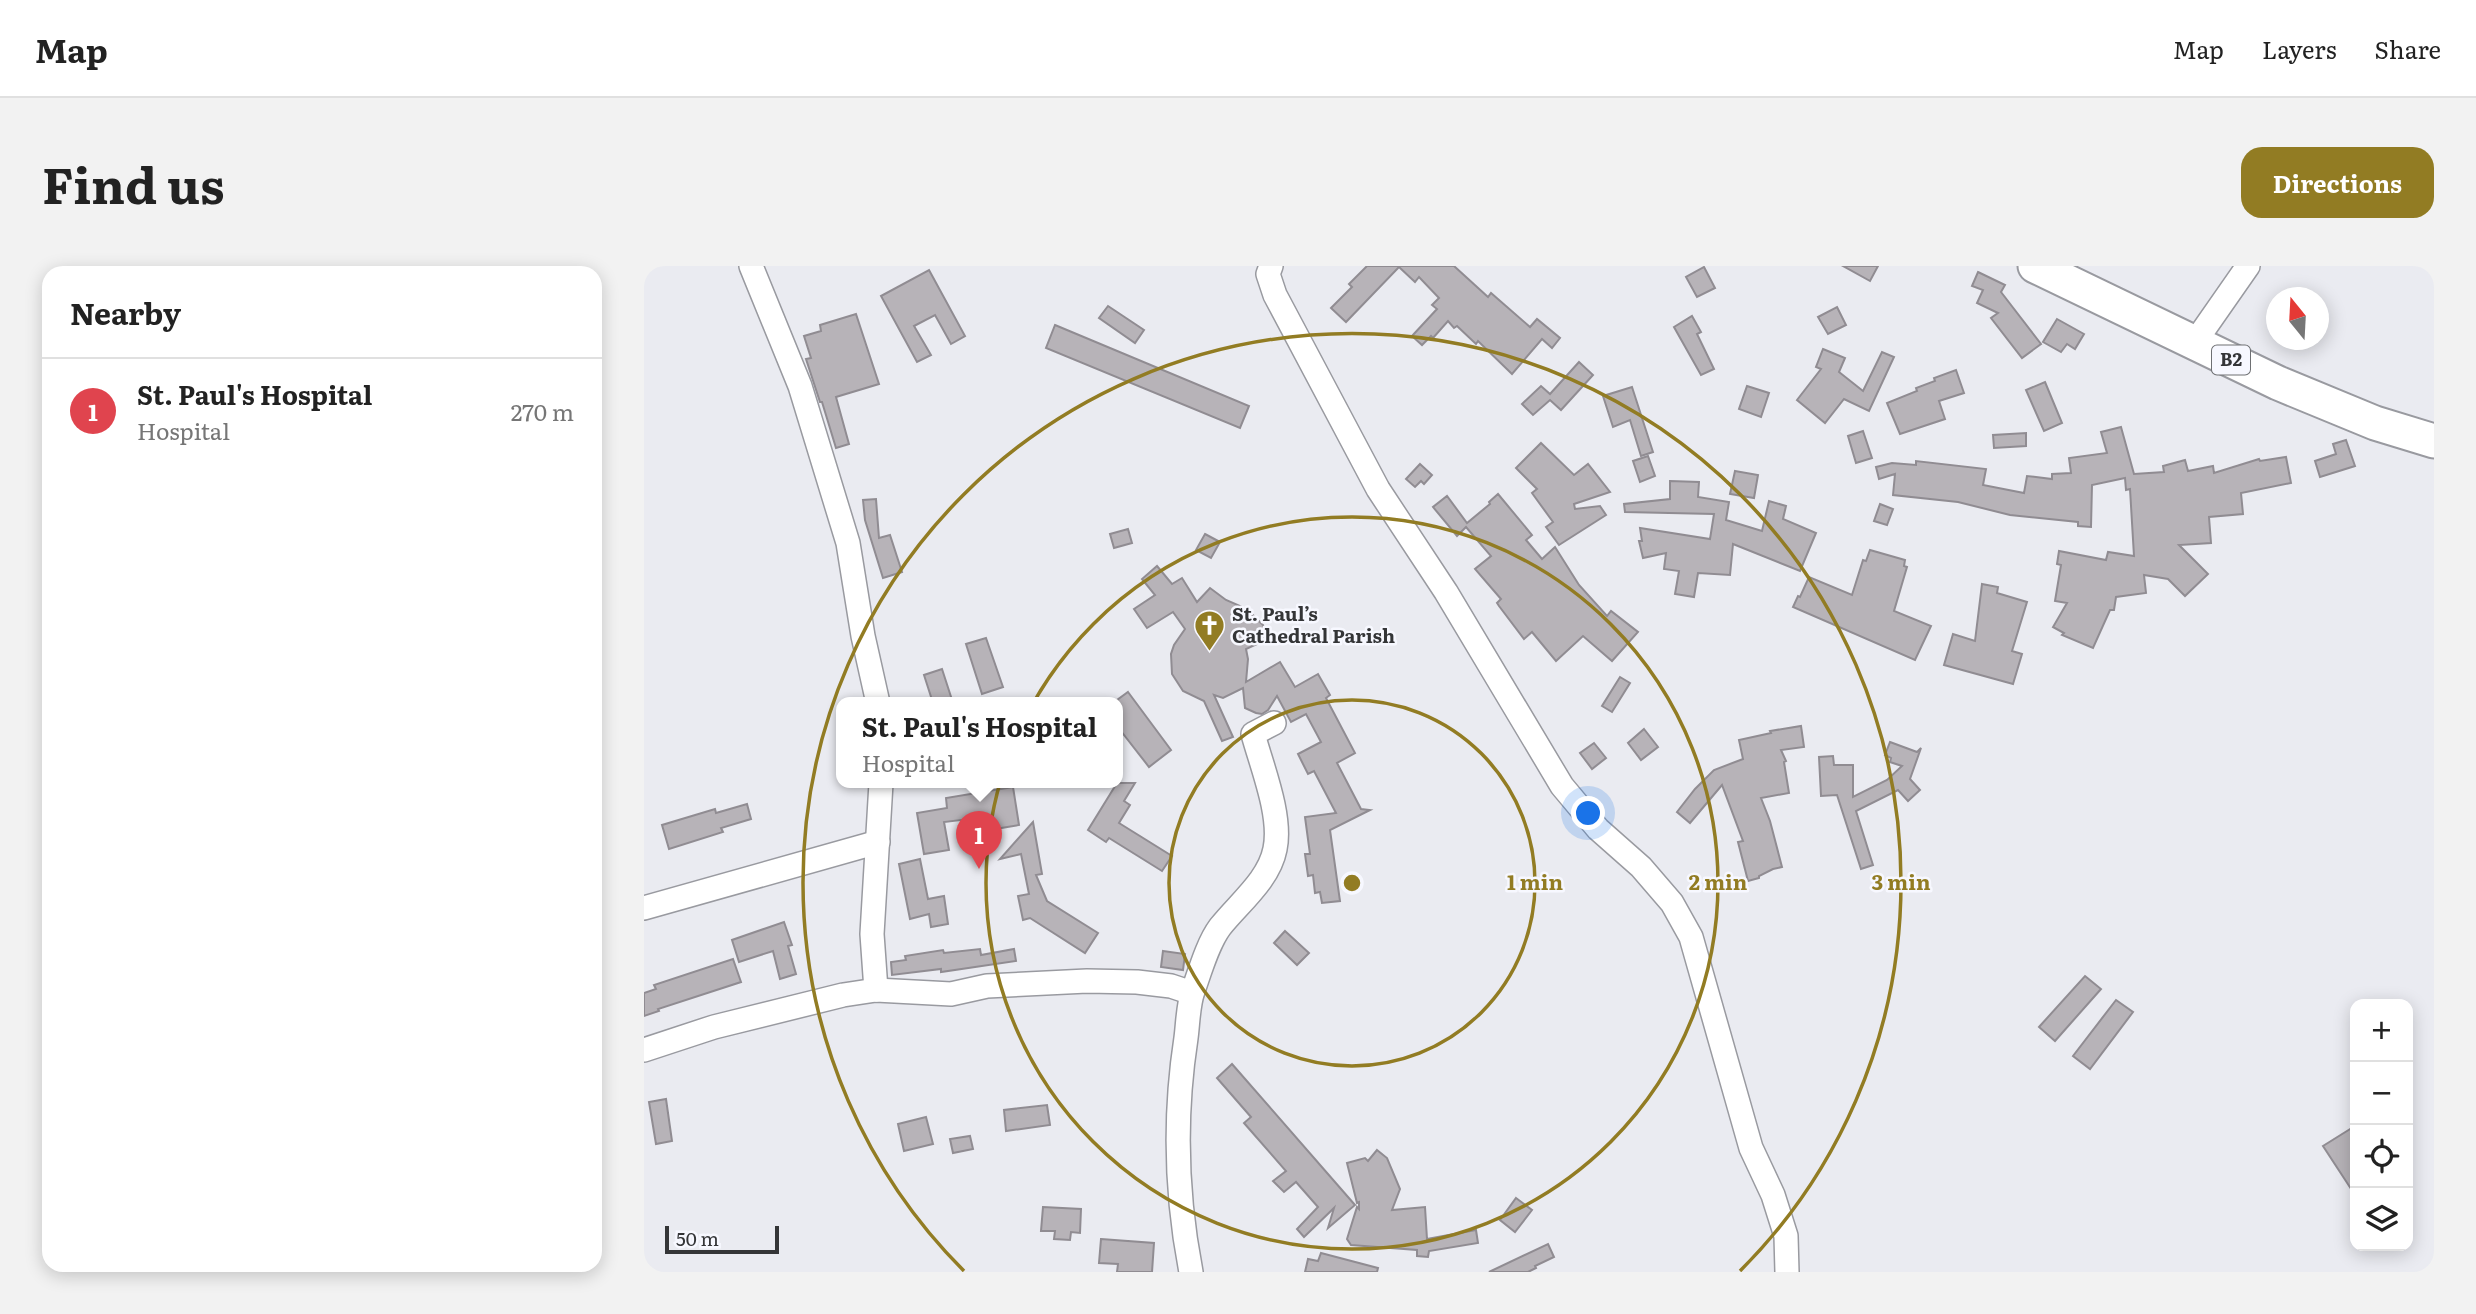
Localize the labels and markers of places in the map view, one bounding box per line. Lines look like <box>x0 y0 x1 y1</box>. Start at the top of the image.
place label: St. Paul’s Cathedral Parish <box>1232 599 1395 649</box>
church icon: St. Paul’s Cathedral Parish <box>1192 608 1226 652</box>
pin: 1 <box>956 811 1002 869</box>
centre of rings <box>1340 871 1364 895</box>

